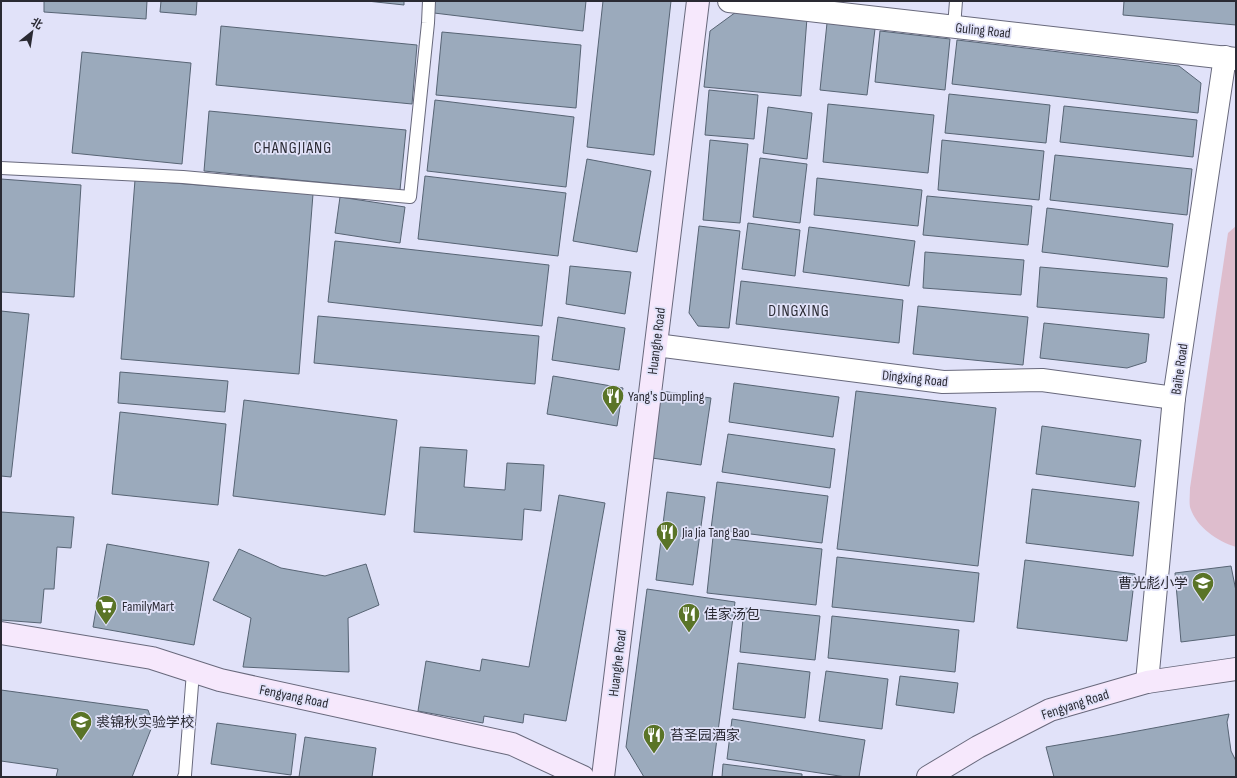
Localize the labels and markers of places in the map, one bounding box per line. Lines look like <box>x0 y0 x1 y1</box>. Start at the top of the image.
restaurant icon: Yang's Dumpling <box>600 383 626 416</box>
place label: Yang's Dumpling <box>628 388 705 405</box>
restaurant icon: Jia Jia Tang Bao <box>654 519 680 552</box>
place label: Jia Jia Tang Bao <box>681 524 750 541</box>
school or university icon: 曹光彪小学 <box>1190 570 1216 603</box>
place label: 曹光彪小学 <box>1118 575 1188 592</box>
supermarket icon: FamilyMart <box>93 593 119 626</box>
place label: FamilyMart <box>122 598 174 615</box>
restaurant icon: 佳家汤包 <box>676 601 702 634</box>
place label: 佳家汤包 <box>704 606 760 623</box>
school or university icon: 裘锦秋实验学校 <box>68 709 94 742</box>
place label: 裘锦秋实验学校 <box>96 714 194 731</box>
restaurant icon: 苔圣园酒家 <box>641 722 667 755</box>
place label: 苔圣园酒家 <box>670 727 740 744</box>

